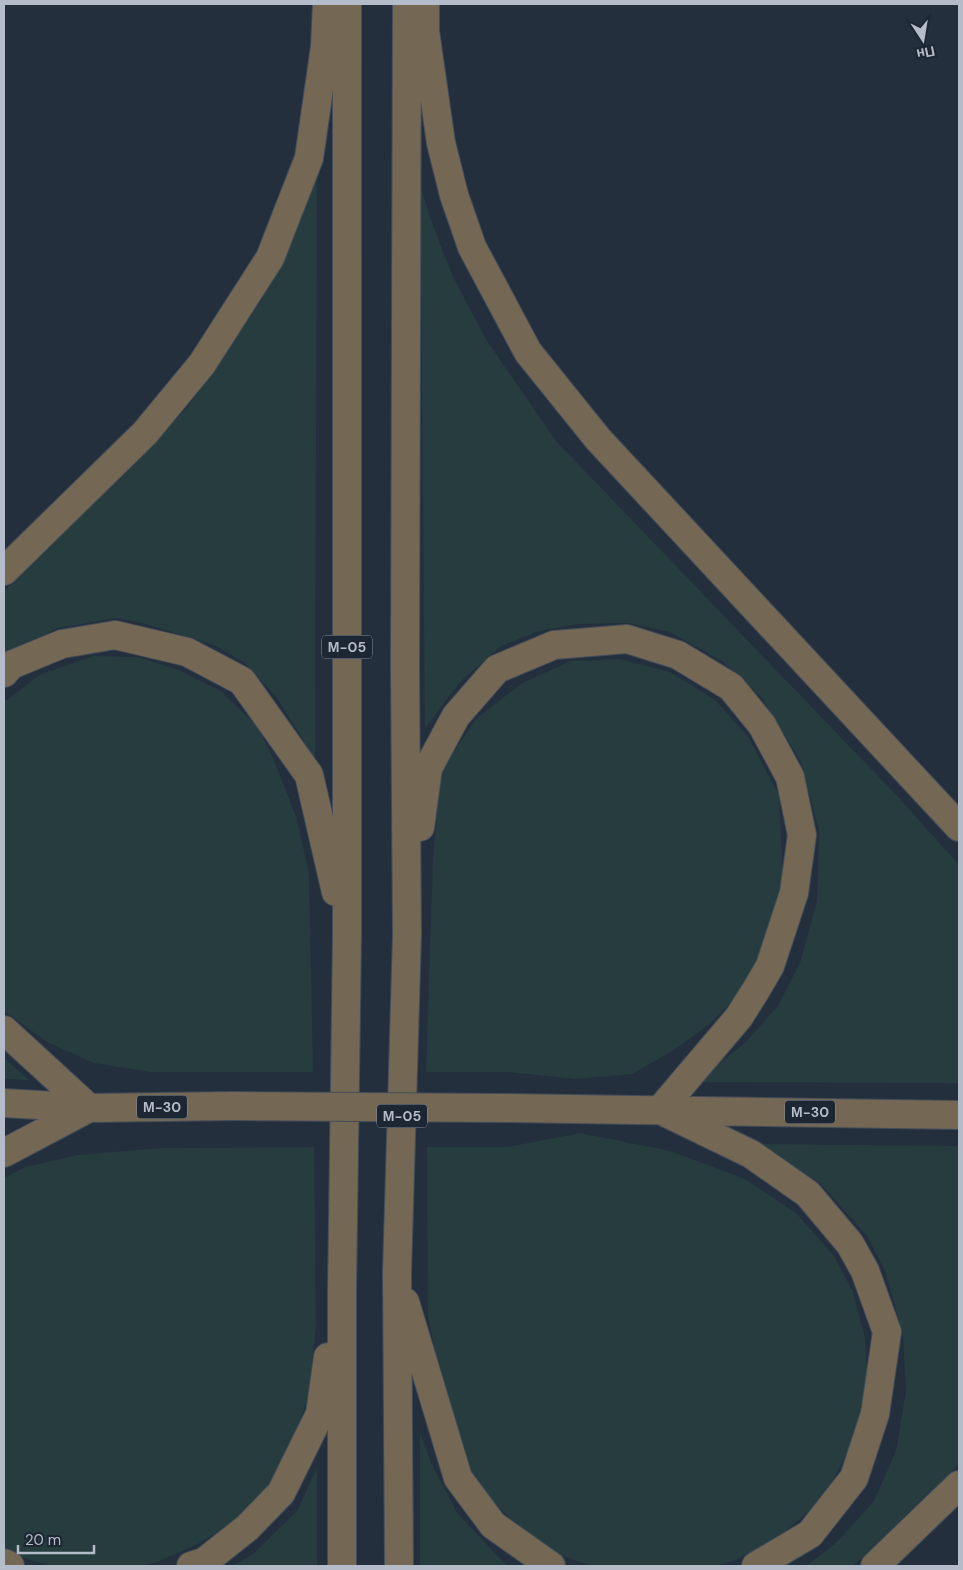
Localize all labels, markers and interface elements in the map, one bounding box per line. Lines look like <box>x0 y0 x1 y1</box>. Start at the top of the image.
north arrow <box>898 15 948 65</box>
text: Пн <box>915 42 937 63</box>
road number: М-05 <box>322 636 372 659</box>
road number: М-30 <box>137 1096 187 1118</box>
road number: М-30 <box>785 1100 835 1124</box>
road number: М-05 <box>377 1104 427 1128</box>
scale bar <box>18 1522 94 1554</box>
text: 20 m <box>25 1530 61 1550</box>

